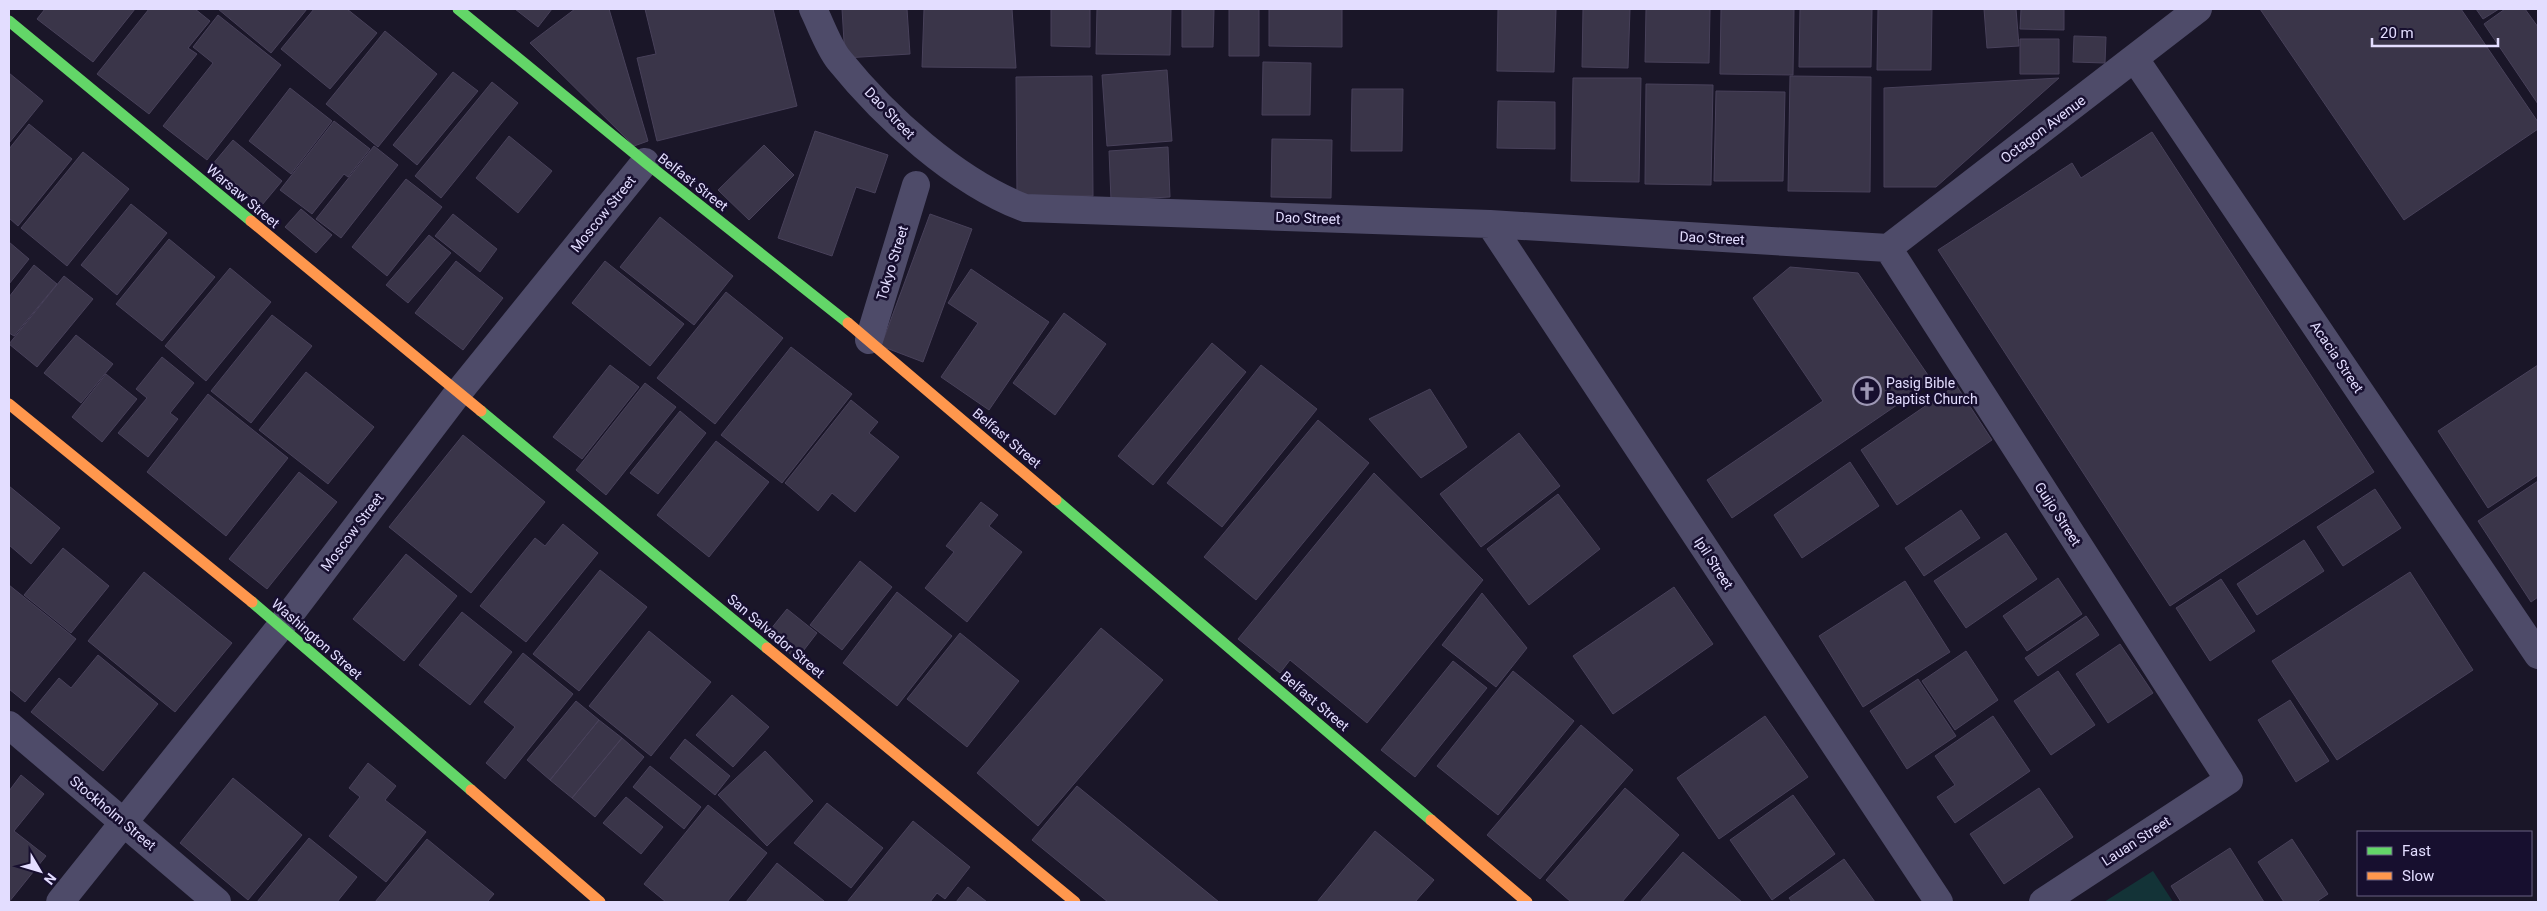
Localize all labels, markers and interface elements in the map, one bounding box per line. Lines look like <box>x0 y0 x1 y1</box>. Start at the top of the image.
scale bar <box>2372 15 2498 47</box>
text: 20 m <box>2380 24 2414 42</box>
street label: Dao Street <box>862 84 919 142</box>
street label: Octagon Avenue <box>1997 92 2089 166</box>
street label: Belfast Street <box>655 150 731 214</box>
street label: Warsaw Street <box>203 161 283 231</box>
street label: Moscow Street <box>567 172 639 255</box>
street label: Dao Street <box>1275 209 1341 227</box>
street label: Tokyo Street <box>873 223 911 302</box>
street label: Dao Street <box>1679 228 1745 248</box>
street label: Acacia Street <box>2307 318 2367 396</box>
place label: Pasig Bible Baptist Church <box>1886 375 1978 407</box>
church icon: Pasig Bible Baptist Church <box>1852 376 1882 406</box>
street label: Belfast Street <box>970 405 1045 471</box>
street label: Guijo Street <box>2032 479 2085 549</box>
street label: Moscow Street <box>317 489 387 574</box>
street label: Ipil Street <box>1691 534 1737 592</box>
street label: San Salvador Street <box>724 591 828 682</box>
street label: Washington Street <box>269 595 366 683</box>
street label: Belfast Street <box>1278 668 1353 734</box>
street label: Stockholm Street <box>67 772 159 854</box>
street label: Lauan Street <box>2099 813 2174 869</box>
legend <box>2357 831 2532 896</box>
text: Fast <box>2402 842 2431 860</box>
north arrow <box>15 846 65 896</box>
text: Slow <box>2402 867 2434 885</box>
text: N <box>41 870 60 888</box>

